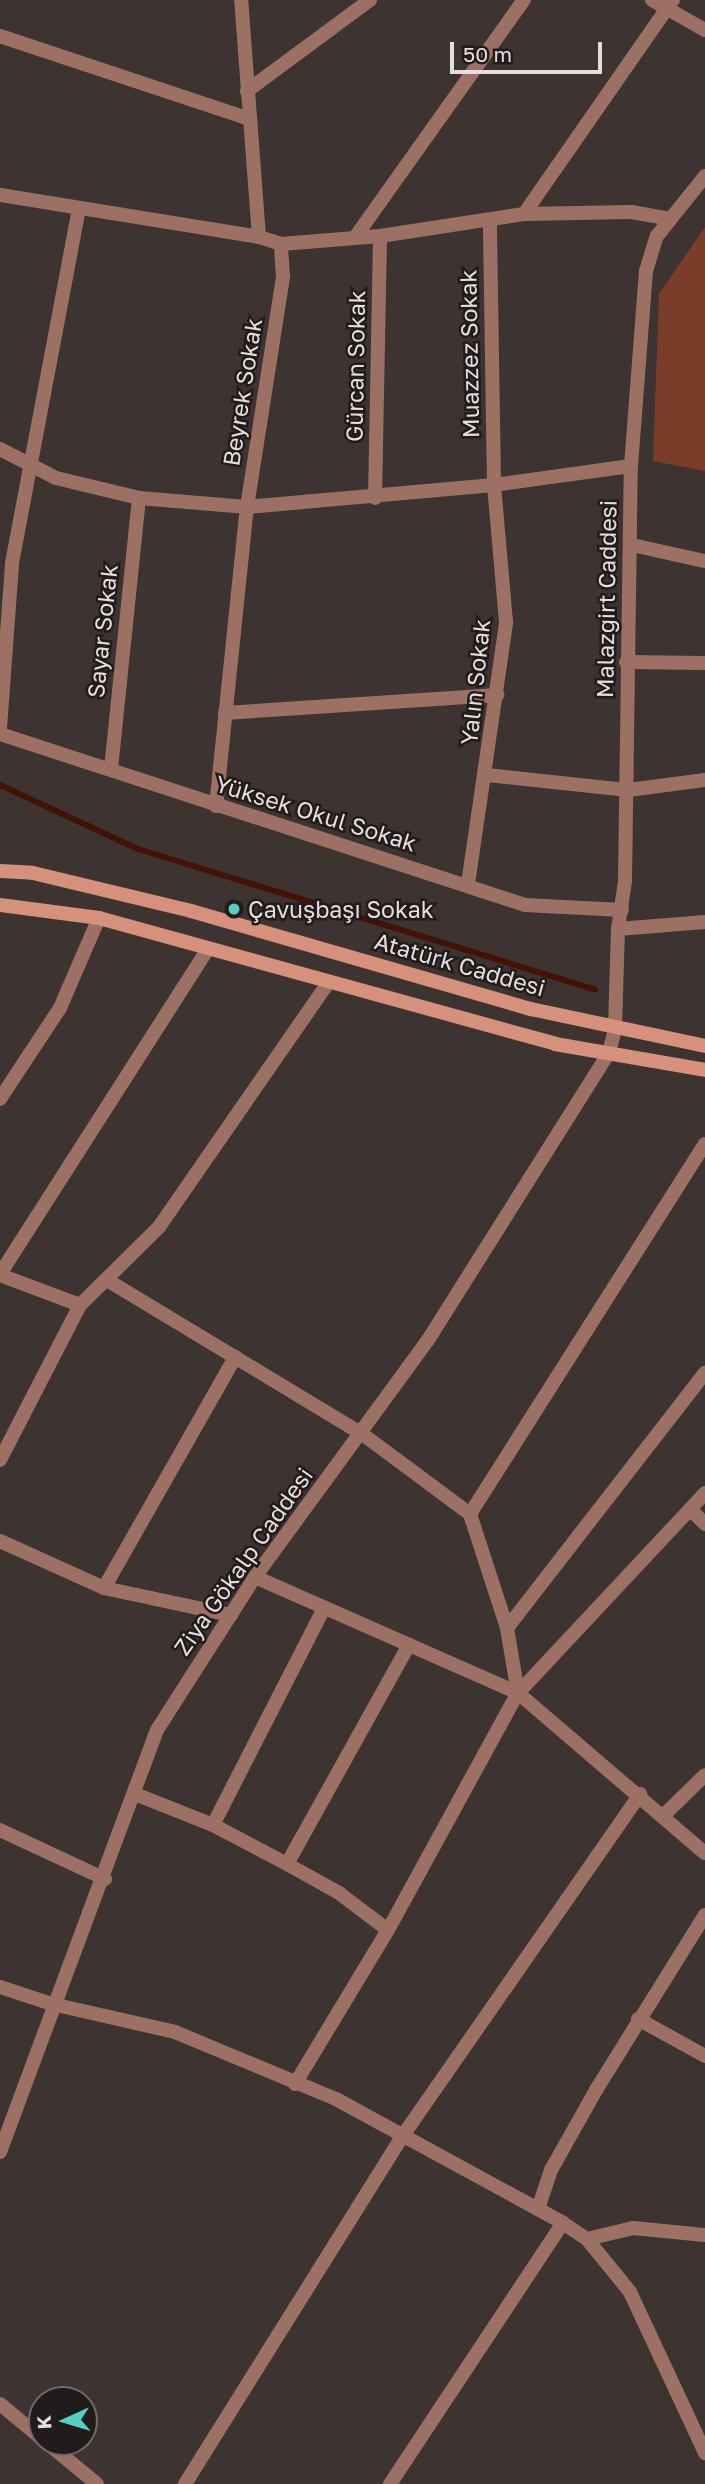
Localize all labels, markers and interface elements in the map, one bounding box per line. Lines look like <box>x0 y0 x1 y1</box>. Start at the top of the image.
scale bar <box>453 28 605 72</box>
text: 50 m <box>463 41 512 67</box>
street label: Muazzez Sokak <box>454 270 484 438</box>
street label: Gürcan Sokak <box>340 290 370 442</box>
street label: Beyrek Sokak <box>217 316 267 468</box>
street label: Malazgirt Caddesi <box>590 500 622 698</box>
street label: Sayar Sokak <box>81 563 123 699</box>
street label: Yalın Sokak <box>455 618 495 746</box>
street label: Yüksek Okul Sokak <box>212 769 420 857</box>
place label: Çavuşbaşı Sokak <box>248 895 434 923</box>
marker: Çavuşbaşı Sokak <box>226 901 242 917</box>
street label: Atatürk Caddesi <box>372 926 548 1002</box>
street label: Ziya Gökalp Caddesi <box>168 1462 318 1660</box>
north arrow <box>28 2386 98 2456</box>
text: K <box>32 2415 56 2430</box>

